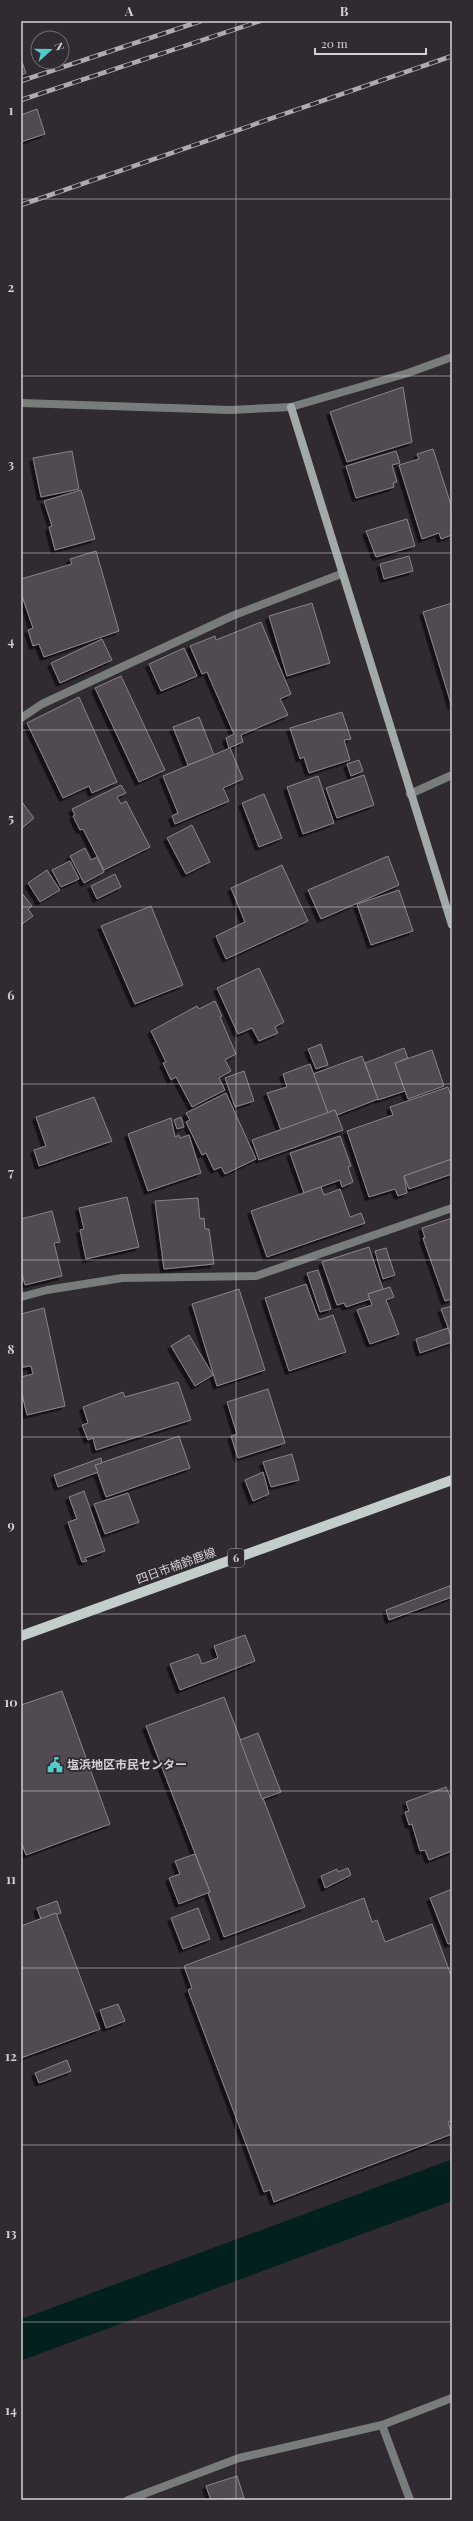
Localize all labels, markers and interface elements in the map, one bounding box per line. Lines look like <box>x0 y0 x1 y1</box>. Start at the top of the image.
text: A <box>124 2 134 19</box>
text: B <box>340 2 349 19</box>
north arrow <box>30 30 70 70</box>
scale bar <box>315 30 426 56</box>
text: 20 m <box>321 35 348 51</box>
text: N <box>51 40 68 53</box>
text: 1 <box>9 101 14 118</box>
text: 2 <box>8 278 15 295</box>
text: 3 <box>8 455 14 472</box>
text: 4 <box>8 632 15 649</box>
text: 5 <box>8 809 14 826</box>
text: 6 <box>7 986 15 1003</box>
text: 7 <box>8 1163 14 1180</box>
text: 8 <box>7 1340 15 1357</box>
text: 9 <box>7 1516 15 1533</box>
street label: 四日市楠鈴鹿線 <box>133 1543 218 1587</box>
road number: 6 <box>228 1549 244 1567</box>
text: 10 <box>4 1693 18 1710</box>
public building icon: 塩浜地区市民センター <box>46 1756 64 1774</box>
place label: 塩浜地区市民センター <box>67 1756 187 1772</box>
text: 11 <box>6 1870 16 1887</box>
text: 12 <box>5 2047 17 2064</box>
text: 13 <box>5 2224 17 2241</box>
text: 14 <box>5 2401 17 2418</box>

